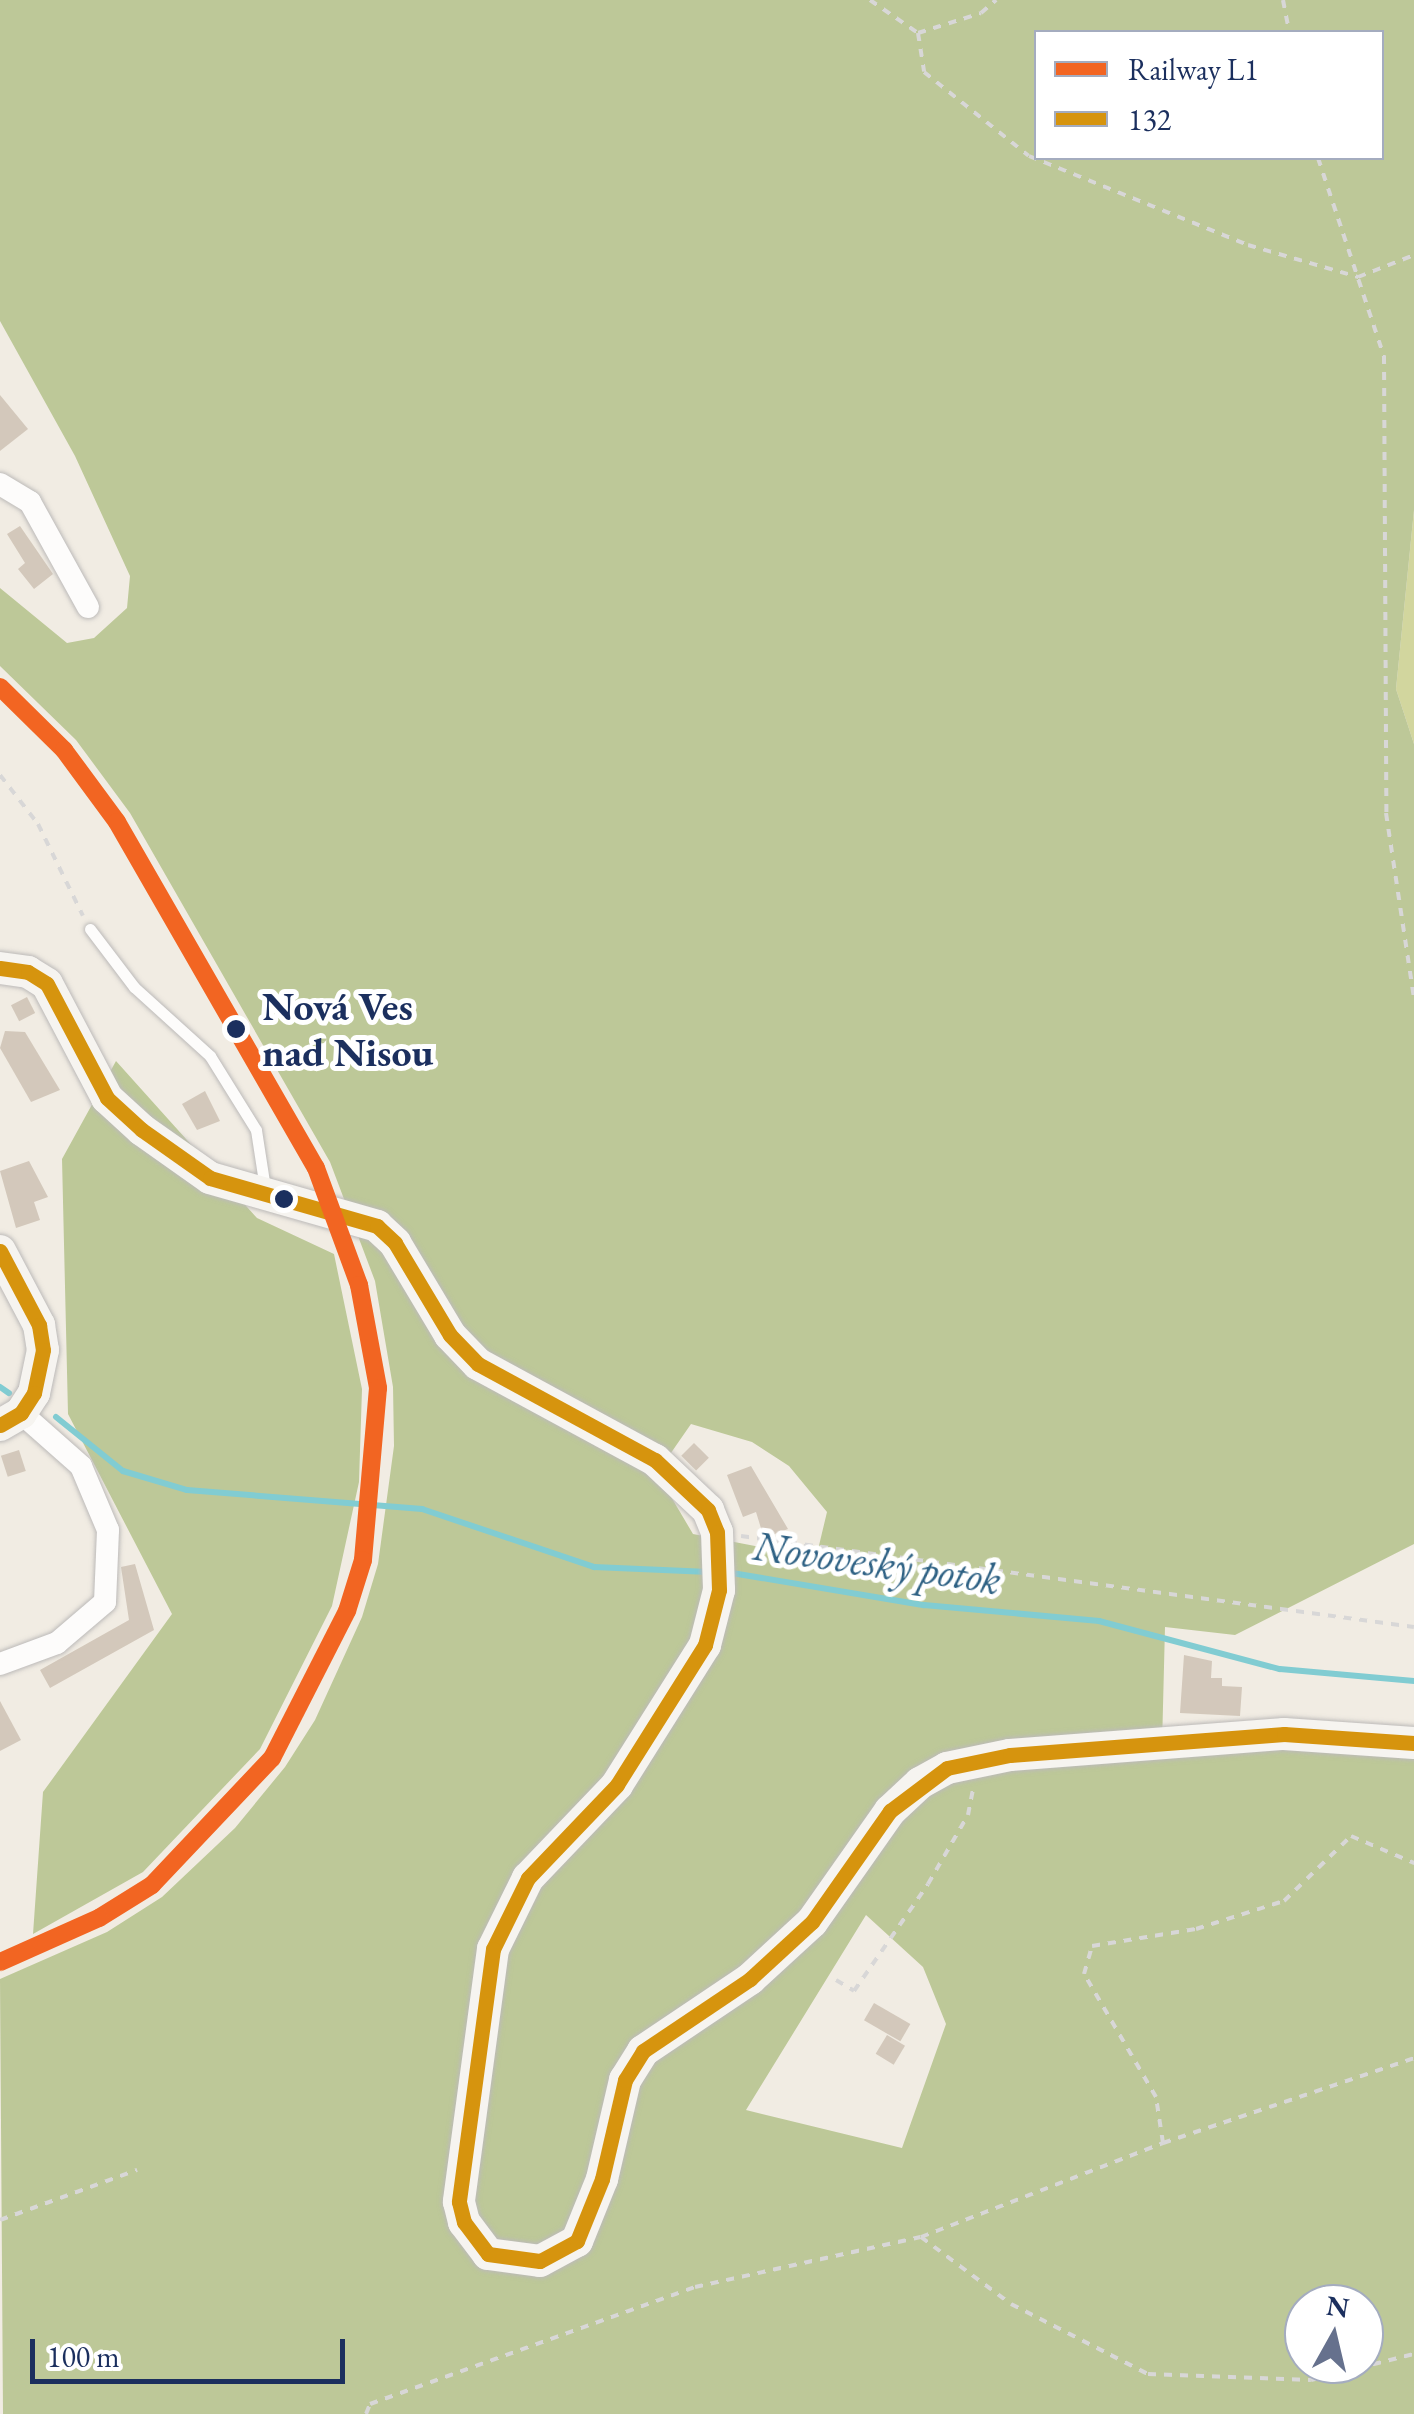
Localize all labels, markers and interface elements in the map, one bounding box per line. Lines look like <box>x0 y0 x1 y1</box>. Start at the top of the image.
legend <box>1034 30 1384 160</box>
text: Railway L1 <box>1128 50 1259 89</box>
text: 132 <box>1128 100 1171 139</box>
place label: Nová Ves nad Nisou <box>262 982 434 1076</box>
marker: Nová Ves nad Nisou <box>219 1012 253 1046</box>
unlabelled marker <box>274 1189 294 1209</box>
water label: Novoveský potok <box>750 1521 1004 1605</box>
north arrow <box>1284 2284 1384 2384</box>
text: N <box>1324 2287 1352 2326</box>
scale bar <box>35 2319 350 2381</box>
text: 100 m <box>47 2337 120 2376</box>

